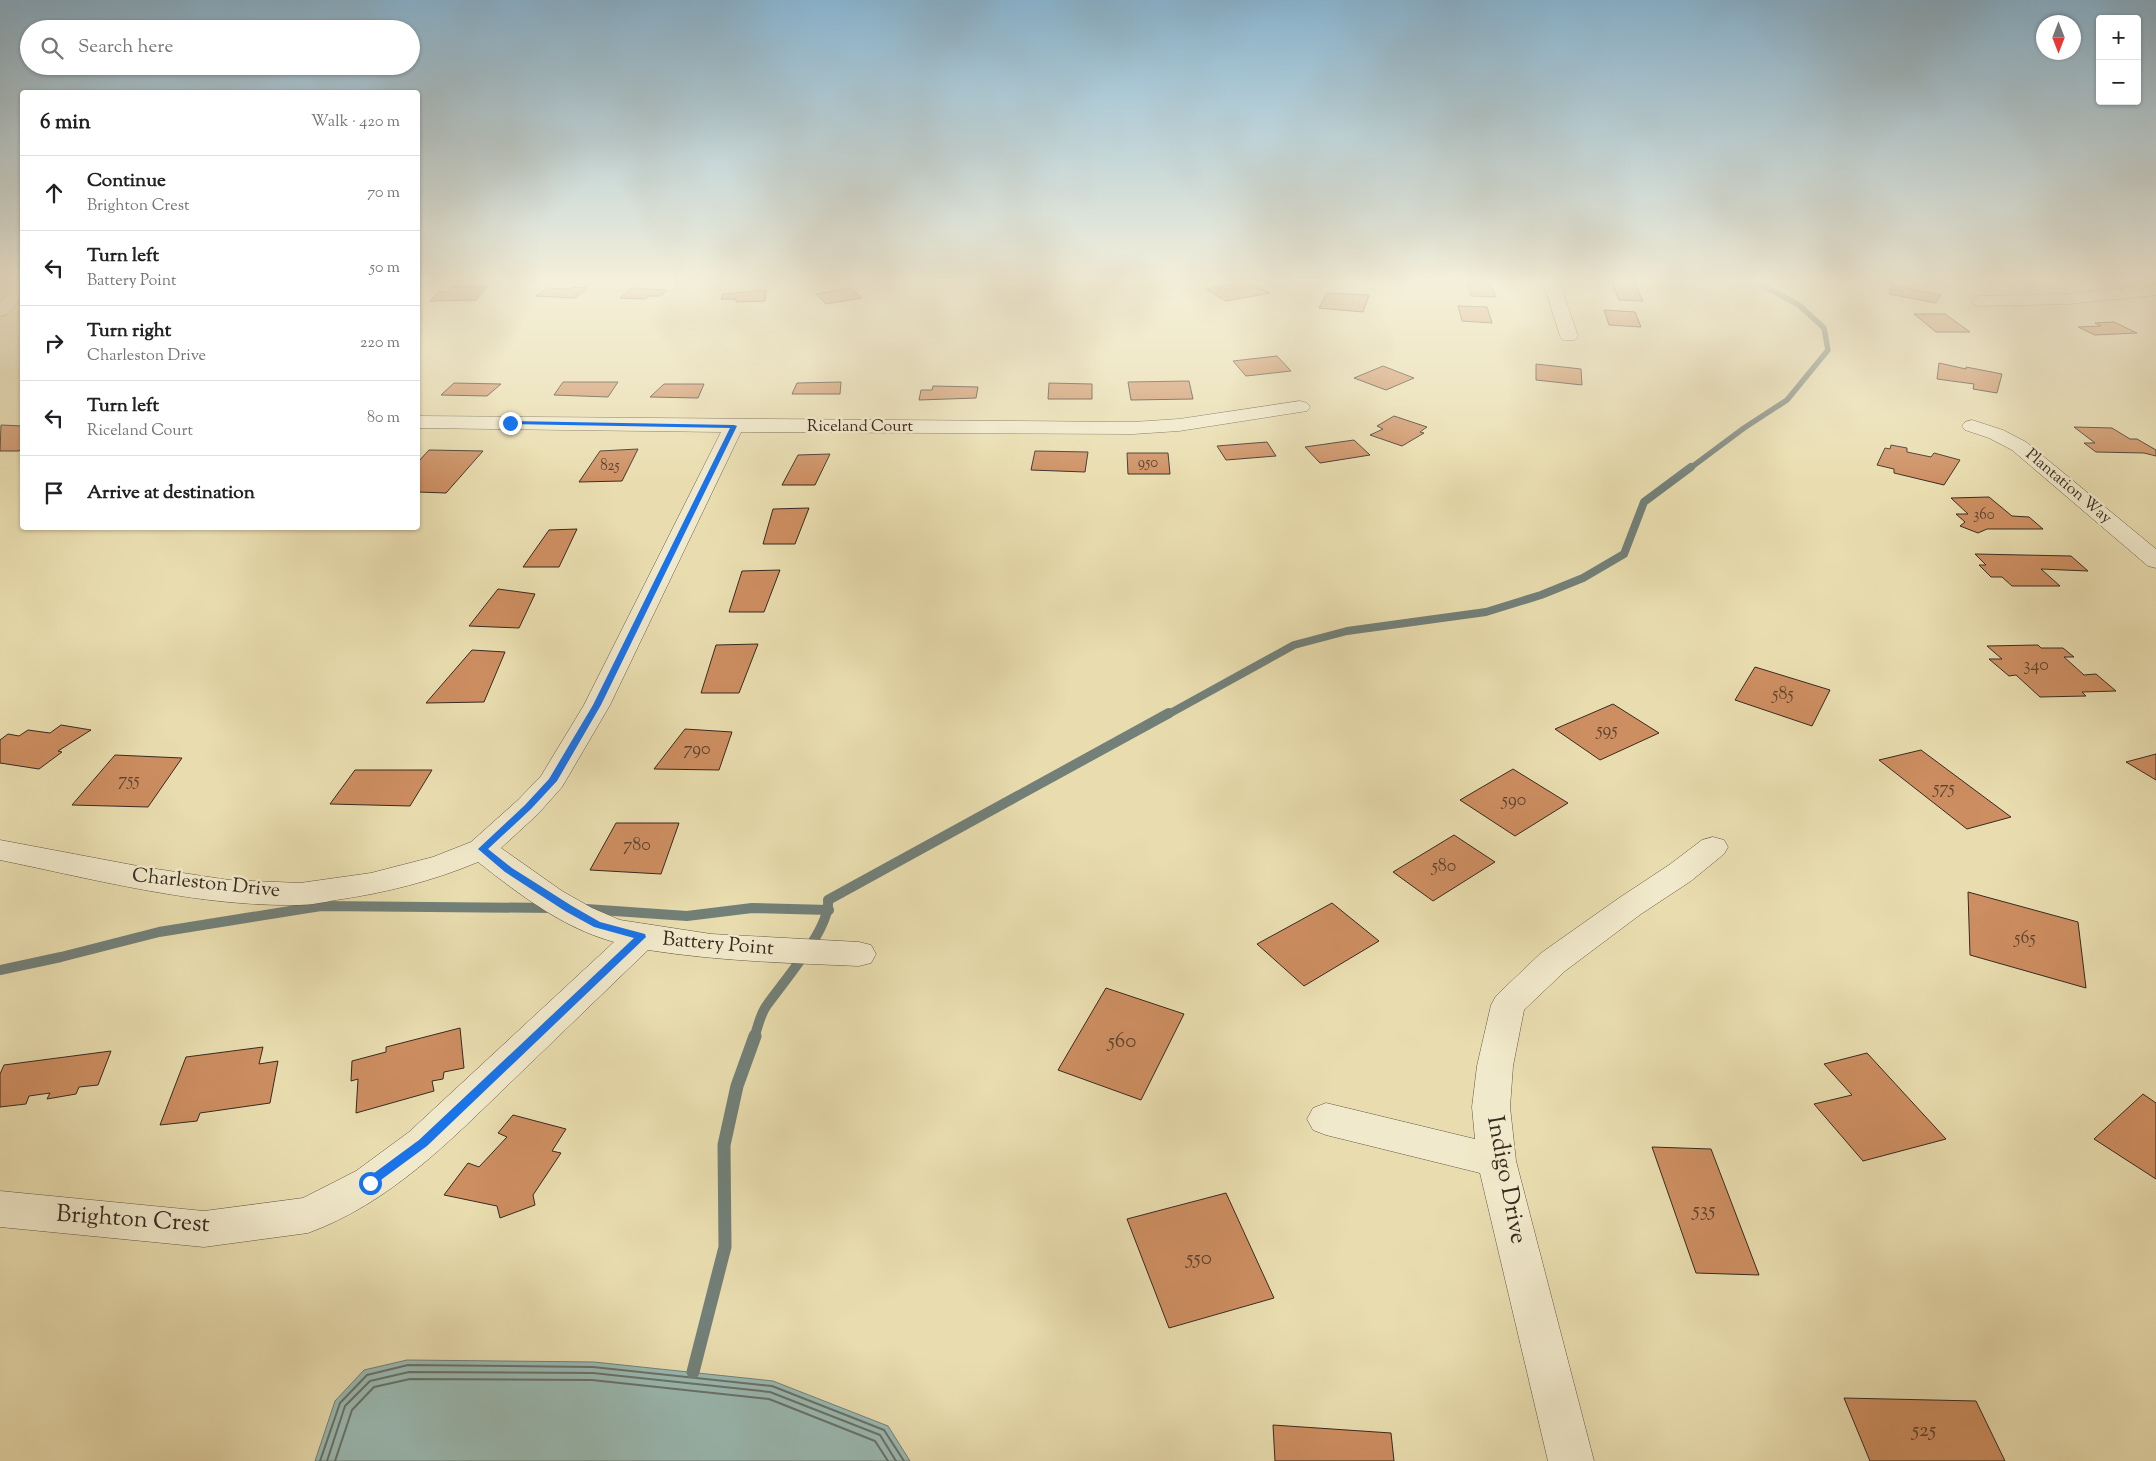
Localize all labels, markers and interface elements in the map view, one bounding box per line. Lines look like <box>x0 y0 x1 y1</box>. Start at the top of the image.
north arrow <box>2036 15 2081 60</box>
map controls <box>2096 15 2141 105</box>
button: + <box>2096 15 2141 60</box>
search box <box>20 20 420 75</box>
icon: search <box>38 34 66 62</box>
text: Search here <box>78 34 173 61</box>
button: − <box>2096 60 2141 105</box>
text: 6 min <box>40 108 91 138</box>
text: Walk · 420 m <box>311 111 400 134</box>
text: Continue <box>87 168 166 195</box>
icon: ahead <box>40 179 68 207</box>
text: 70 m <box>367 182 400 205</box>
text: Brighton Crest <box>87 195 190 218</box>
text: Turn left <box>87 243 159 270</box>
icon: left <box>40 254 68 282</box>
text: 50 m <box>369 257 400 280</box>
text: Battery Point <box>87 270 176 293</box>
text: Turn right <box>87 318 171 345</box>
icon: right <box>40 329 68 357</box>
text: 220 m <box>360 332 400 355</box>
text: Charleston Drive <box>87 345 206 368</box>
text: Turn left <box>87 393 159 420</box>
icon: left <box>40 404 68 432</box>
text: 80 m <box>367 407 400 430</box>
route end <box>499 412 522 435</box>
street label: Riceland Court <box>807 416 914 439</box>
text: Riceland Court <box>87 420 193 443</box>
street label: Plantation Way <box>2020 444 2116 530</box>
house number: 950 <box>1138 453 1158 474</box>
house number: 825 <box>600 456 620 477</box>
icon: arrive <box>40 479 68 507</box>
text: Arrive at destination <box>87 480 255 507</box>
house number: 360 <box>1973 505 1995 526</box>
house number: 340 <box>2023 653 2049 679</box>
house number: 585 <box>1771 682 1794 708</box>
house number: 595 <box>1595 718 1618 744</box>
house number: 790 <box>684 737 710 763</box>
house number: 755 <box>118 768 140 794</box>
house number: 575 <box>1932 776 1955 802</box>
house number: 590 <box>1501 788 1526 814</box>
house number: 780 <box>623 833 651 859</box>
house number: 580 <box>1431 854 1456 880</box>
street label: Charleston Drive <box>131 862 281 906</box>
street label: Battery Point <box>661 926 775 964</box>
house number: 565 <box>2013 926 2036 952</box>
house number: 560 <box>1107 1027 1136 1057</box>
street label: Indigo Drive <box>1477 1113 1535 1247</box>
route start <box>359 1172 382 1195</box>
house number: 535 <box>1692 1196 1715 1226</box>
street label: Brighton Crest <box>55 1198 211 1242</box>
house number: 550 <box>1185 1244 1212 1274</box>
house number: 525 <box>1911 1416 1936 1446</box>

